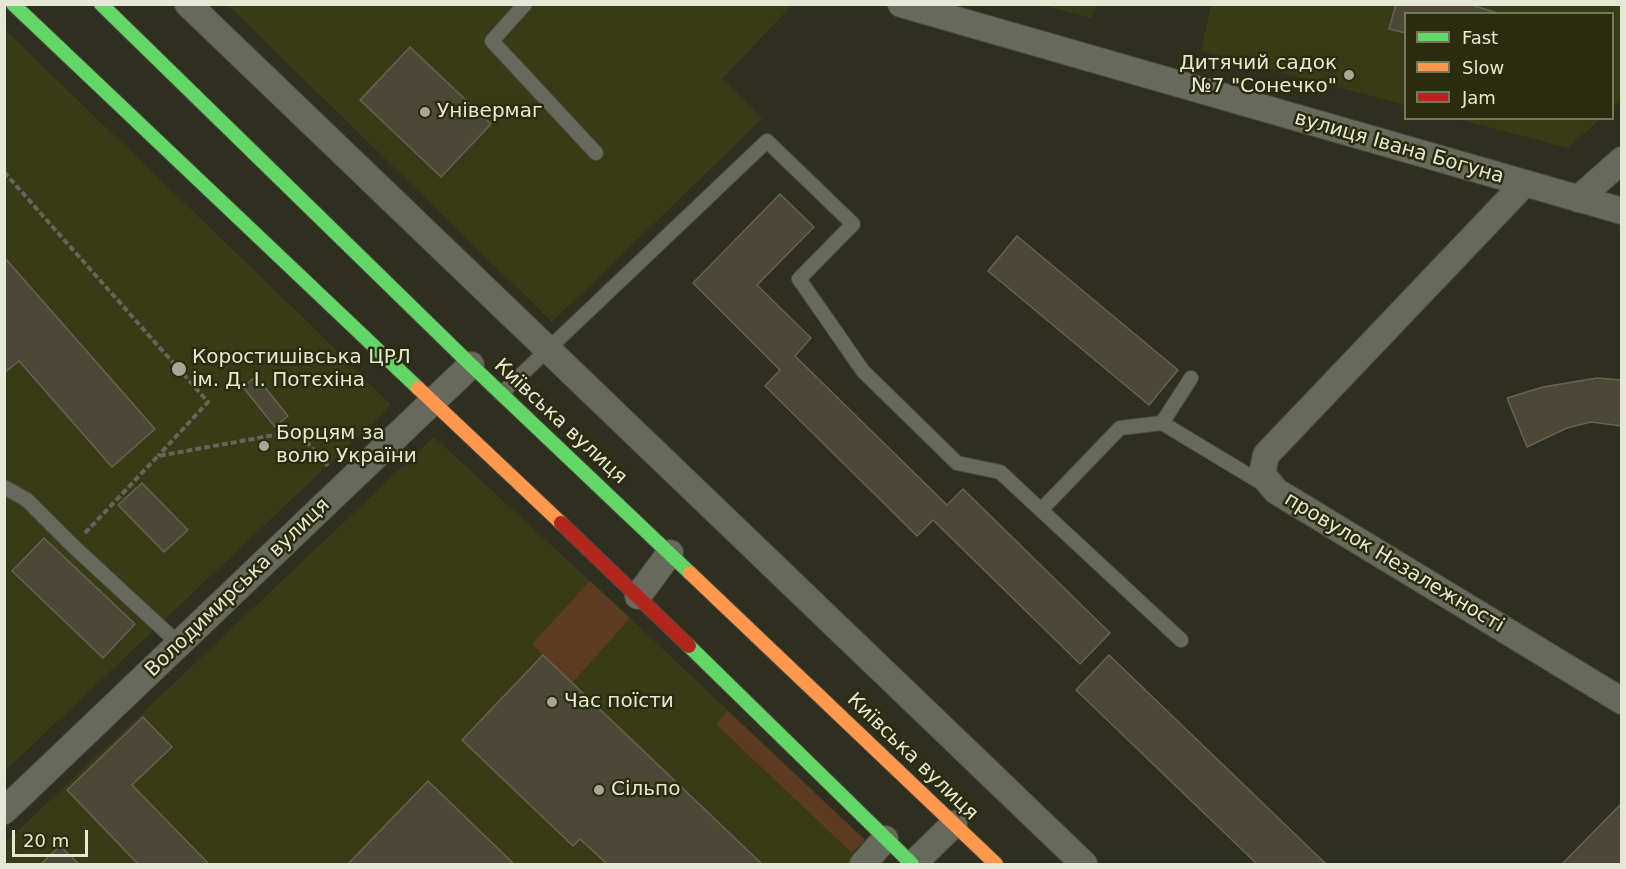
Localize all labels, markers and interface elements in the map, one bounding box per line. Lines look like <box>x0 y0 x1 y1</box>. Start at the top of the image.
legend <box>1404 12 1614 120</box>
text: Fast <box>1462 27 1498 48</box>
place label: Дитячий садок №7 "Сонечко" <box>1179 52 1337 99</box>
text: Slow <box>1462 57 1504 78</box>
marker: Дитячий садок №7 "Сонечко" <box>1342 68 1356 82</box>
text: Jam <box>1462 87 1496 108</box>
place label: Універмаг <box>437 100 542 124</box>
marker: Універмаг <box>418 105 432 119</box>
street label: вулиця Івана Богуна <box>1292 107 1506 189</box>
place label: Коростишівська ЦРЛ ім. Д. І. Потєхіна <box>192 346 411 393</box>
street label: Київська вулиця <box>489 354 631 490</box>
marker: Коростишівська ЦРЛ ім. Д. І. Потєхіна <box>170 360 188 378</box>
place label: Борцям за волю України <box>276 422 417 469</box>
marker: Борцям за волю України <box>257 439 271 453</box>
street label: провулок Незалежності <box>1280 488 1508 638</box>
street label: Володимирська вулиця <box>141 494 335 682</box>
street label: Київська вулиця <box>841 688 983 826</box>
place label: Час поїсти <box>564 690 674 714</box>
marker: Час поїсти <box>545 695 559 709</box>
place label: Сільпо <box>611 778 680 802</box>
marker: Сільпо <box>592 783 606 797</box>
scale bar <box>15 818 92 856</box>
text: 20 m <box>23 830 69 851</box>

